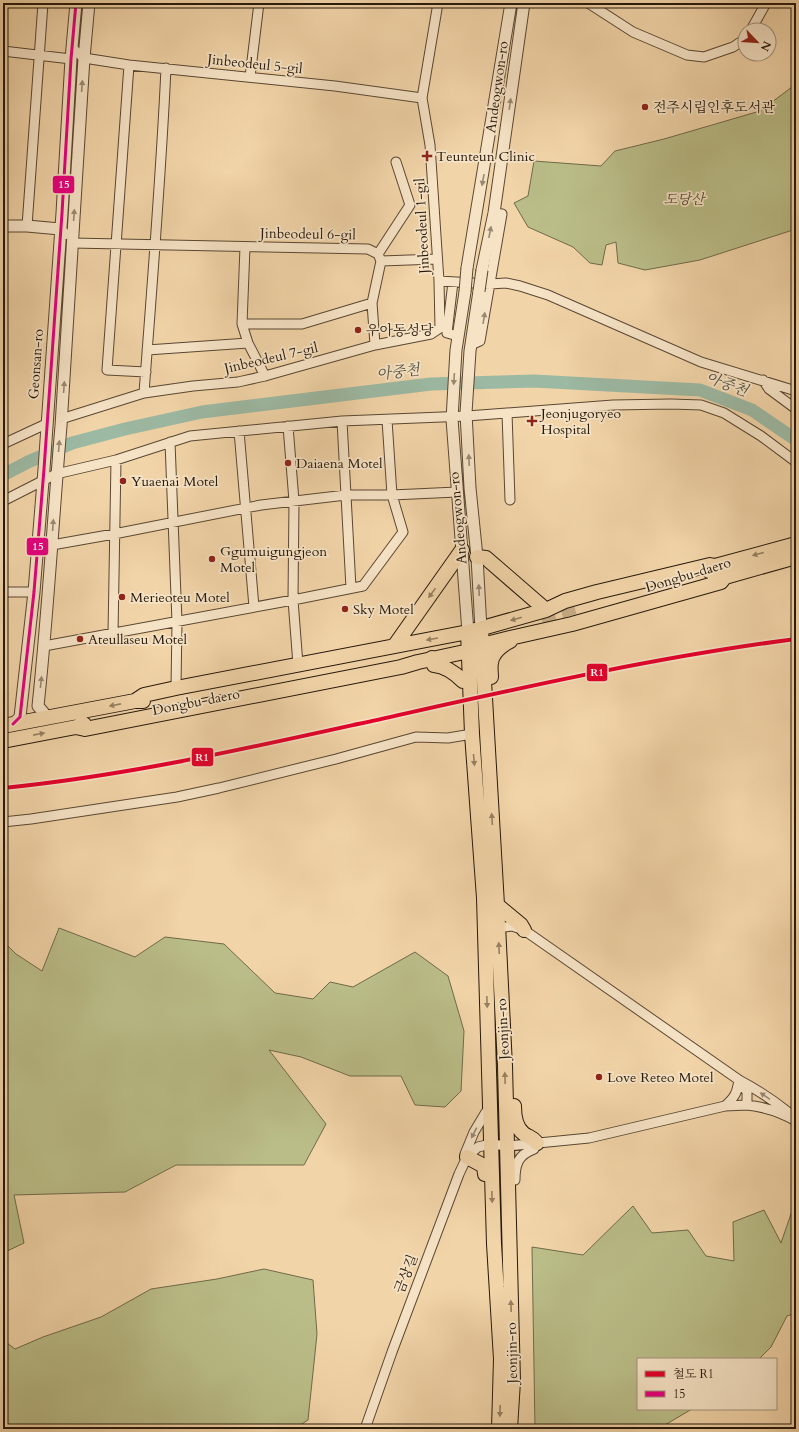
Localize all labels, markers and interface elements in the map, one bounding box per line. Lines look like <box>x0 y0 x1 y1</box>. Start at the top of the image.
north arrow <box>737 22 777 62</box>
street label: Andeogwon-ro <box>481 39 513 134</box>
text: N <box>757 39 774 54</box>
street label: Jinbeodeul 5-gil <box>204 49 304 78</box>
one-way arrow <box>79 80 86 92</box>
one-way arrow <box>507 98 513 110</box>
place label: 전주시립인후도서관 <box>653 98 775 117</box>
marker: 전주시립인후도서관 <box>640 102 650 112</box>
place label: Teunteun Clinic <box>436 147 535 166</box>
marker: Teunteun Clinic <box>421 150 433 162</box>
one-way arrow <box>479 174 485 186</box>
line badge: 15 <box>52 175 75 194</box>
text: 15 <box>58 177 70 192</box>
street label: Jinbeodeul 1-gil <box>410 177 434 276</box>
park label: 도당산 <box>664 190 707 209</box>
one-way arrow <box>71 208 77 221</box>
street label: Jinbeodeul 6-gil <box>258 224 356 244</box>
one-way arrow <box>487 226 493 238</box>
one-way arrow <box>481 312 487 324</box>
place label: 우아동성당 <box>366 321 434 340</box>
marker: 우아동성당 <box>353 325 363 335</box>
street label: Geonsan-ro <box>24 328 48 400</box>
street label: Jinbeodeul 7-gil <box>220 338 320 378</box>
water label: 아중천 <box>375 359 422 385</box>
water label: 아중천 <box>703 367 752 401</box>
one-way arrow <box>450 373 457 385</box>
one-way arrow <box>60 381 67 393</box>
place label: Jeonjugoryeo Hospital <box>539 404 622 439</box>
marker: Jeonjugoryeo Hospital <box>526 415 538 427</box>
one-way arrow <box>56 440 63 452</box>
place label: Daiaena Motel <box>296 454 383 473</box>
one-way arrow <box>465 454 472 466</box>
marker: Daiaena Motel <box>283 458 293 468</box>
street label: Andeogwon-ro <box>444 471 472 565</box>
place label: Yuaenai Motel <box>131 472 219 491</box>
marker: Yuaenai Motel <box>118 476 128 486</box>
one-way arrow <box>50 518 56 531</box>
line badge: 15 <box>26 537 49 556</box>
text: 15 <box>32 539 44 554</box>
place label: Ggumuigungjeon Motel <box>220 542 327 577</box>
one-way arrow <box>752 552 765 558</box>
street label: Dongbu-daero <box>643 553 734 597</box>
marker: Ggumuigungjeon Motel <box>207 554 217 564</box>
one-way arrow <box>476 583 482 596</box>
place label: Merieoteu Motel <box>130 588 230 607</box>
one-way arrow <box>428 588 436 599</box>
marker: Merieoteu Motel <box>117 592 127 602</box>
place label: Sky Motel <box>353 600 414 619</box>
marker: Sky Motel <box>340 604 350 614</box>
one-way arrow <box>510 616 523 622</box>
place label: Ateullaseu Motel <box>88 630 188 649</box>
marker: Ateullaseu Motel <box>75 634 85 644</box>
one-way arrow <box>425 636 438 642</box>
line badge: R1 <box>586 663 608 682</box>
text: R1 <box>590 665 604 680</box>
one-way arrow <box>37 676 44 688</box>
street label: Dongbu-daero <box>151 684 242 720</box>
one-way arrow <box>109 702 121 708</box>
one-way arrow <box>33 731 46 737</box>
line badge: R1 <box>191 747 214 767</box>
text: R1 <box>195 750 209 765</box>
one-way arrow <box>471 754 478 766</box>
one-way arrow <box>489 813 496 825</box>
one-way arrow <box>496 941 502 954</box>
one-way arrow <box>483 996 490 1008</box>
street label: Jeonjin-ro <box>492 997 514 1062</box>
place label: Love Reteo Motel <box>607 1068 714 1087</box>
one-way arrow <box>502 1071 508 1084</box>
marker: Love Reteo Motel <box>594 1072 604 1082</box>
one-way arrow <box>760 1092 770 1100</box>
one-way arrow <box>471 1127 477 1139</box>
one-way arrow <box>489 1191 496 1203</box>
street label: 금상길 <box>390 1252 422 1296</box>
one-way arrow <box>508 1299 514 1312</box>
street label: Jeonjin-ro <box>502 1322 522 1386</box>
legend <box>637 1358 777 1410</box>
text: 철도 R1 <box>673 1366 714 1382</box>
text: 15 <box>673 1386 685 1402</box>
one-way arrow <box>497 1405 503 1418</box>

